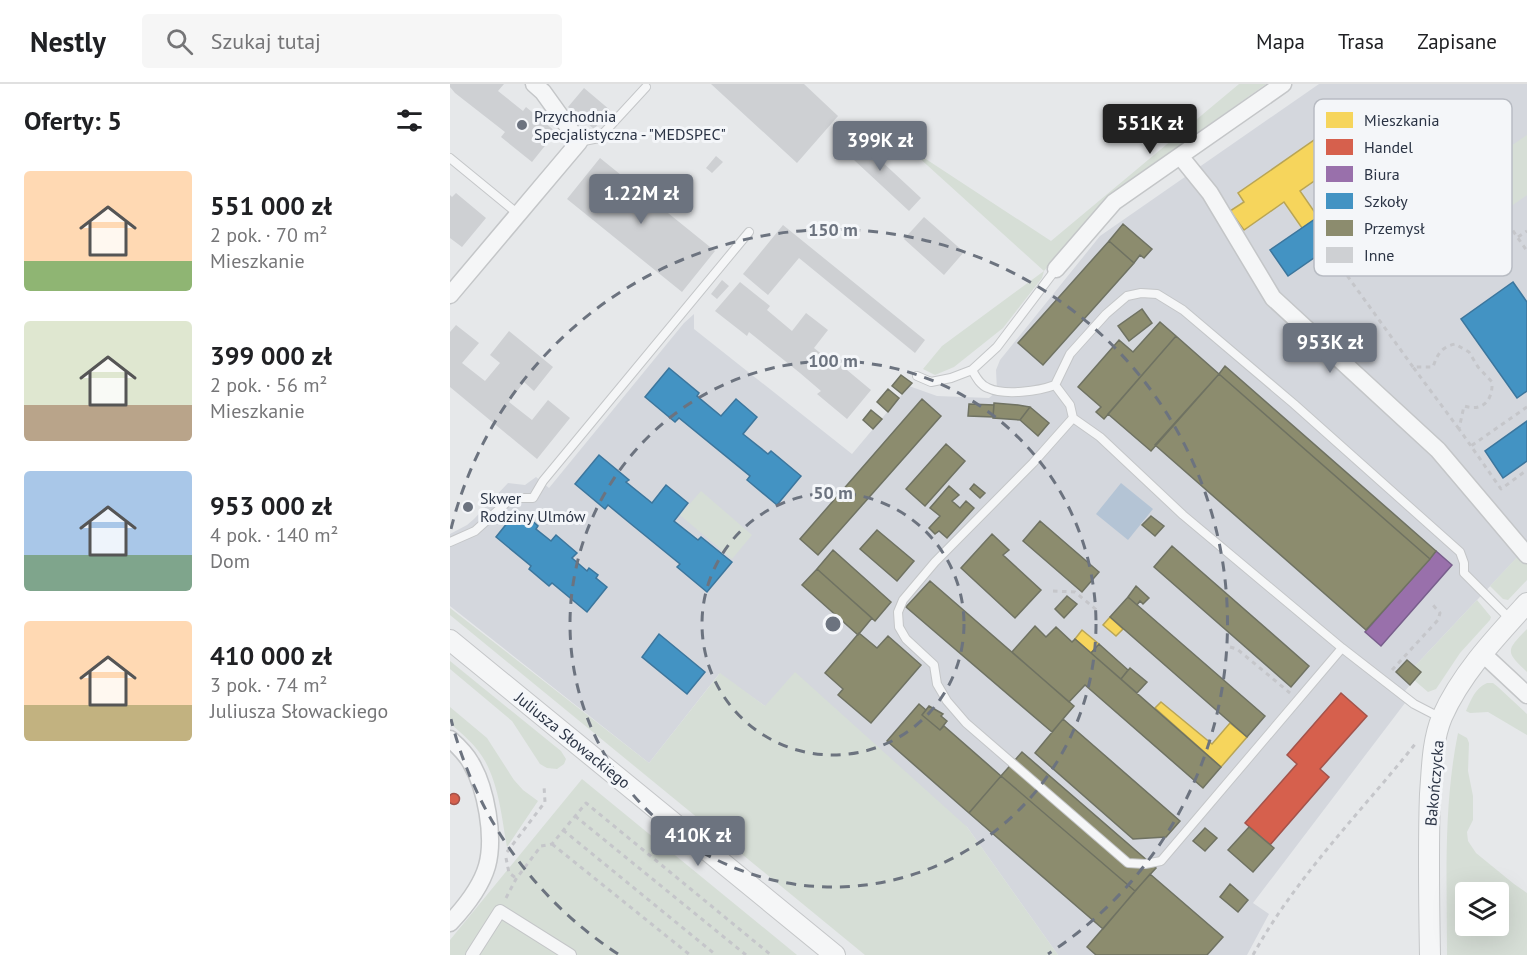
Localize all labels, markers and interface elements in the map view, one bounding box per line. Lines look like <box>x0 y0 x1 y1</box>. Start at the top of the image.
search box <box>142 14 562 68</box>
text: Nestly <box>30 23 106 60</box>
icon: search <box>163 25 196 58</box>
text: Szukaj tutaj <box>211 27 321 55</box>
text: Mapa <box>1256 28 1305 55</box>
text: Trasa <box>1338 28 1384 55</box>
text: Zapisane <box>1417 28 1497 55</box>
legend <box>1314 99 1512 276</box>
text: Oferty: 5 <box>24 104 122 137</box>
icon: filters <box>393 104 426 137</box>
pin: 551K zł <box>1095 104 1205 155</box>
place label: Przychodnia Specjalistyczna - "MEDSPEC" <box>534 106 726 144</box>
text: 551K zł <box>1117 110 1183 136</box>
text: Mieszkania <box>1364 110 1440 130</box>
marker: Przychodnia Specjalistyczna - "MEDSPEC" <box>515 118 529 132</box>
pin: 399K zł <box>825 121 935 172</box>
text: 399K zł <box>847 127 913 153</box>
text: Handel <box>1364 137 1413 157</box>
text: Biura <box>1364 164 1400 184</box>
pin: 1.22M zł <box>579 174 703 225</box>
text: 1.22M zł <box>603 180 679 206</box>
text: 551 000 zł <box>210 189 332 222</box>
text: Szkoły <box>1364 191 1408 211</box>
icon: home <box>72 195 144 267</box>
text: 150 m <box>808 218 858 241</box>
text: Przemysł <box>1364 218 1425 238</box>
text: 2 pok. · 70 m² <box>210 222 327 248</box>
text: Inne <box>1364 245 1394 265</box>
text: Mieszkanie <box>210 248 305 274</box>
pin: 953K zł <box>1275 323 1385 374</box>
text: 953K zł <box>1297 329 1363 355</box>
text: 399 000 zł <box>210 339 332 372</box>
icon: home <box>72 345 144 417</box>
text: 100 m <box>808 349 858 372</box>
text: 2 pok. · 56 m² <box>210 372 327 398</box>
text: Mieszkanie <box>210 398 305 424</box>
text: 50 m <box>813 481 853 504</box>
place label: Skwer Rodziny Ulmów <box>480 488 586 526</box>
text: 953 000 zł <box>210 489 332 522</box>
icon: home <box>72 495 144 567</box>
marker: Skwer Rodziny Ulmów <box>461 500 475 514</box>
text: 4 pok. · 140 m² <box>210 522 338 548</box>
text: Dom <box>210 548 250 574</box>
centre of rings <box>823 614 843 634</box>
text: 410 000 zł <box>210 639 332 672</box>
icon: home <box>72 645 144 717</box>
text: 3 pok. · 74 m² <box>210 672 327 698</box>
street label: Juliusza Słowackiego <box>511 687 635 793</box>
text: Juliusza Słowackiego <box>210 698 388 724</box>
street label: Bakończycka <box>1420 739 1448 827</box>
pin: 410K zł <box>643 816 753 867</box>
text: 410K zł <box>665 822 731 848</box>
map controls <box>1455 882 1509 936</box>
button: layers <box>1455 882 1509 936</box>

